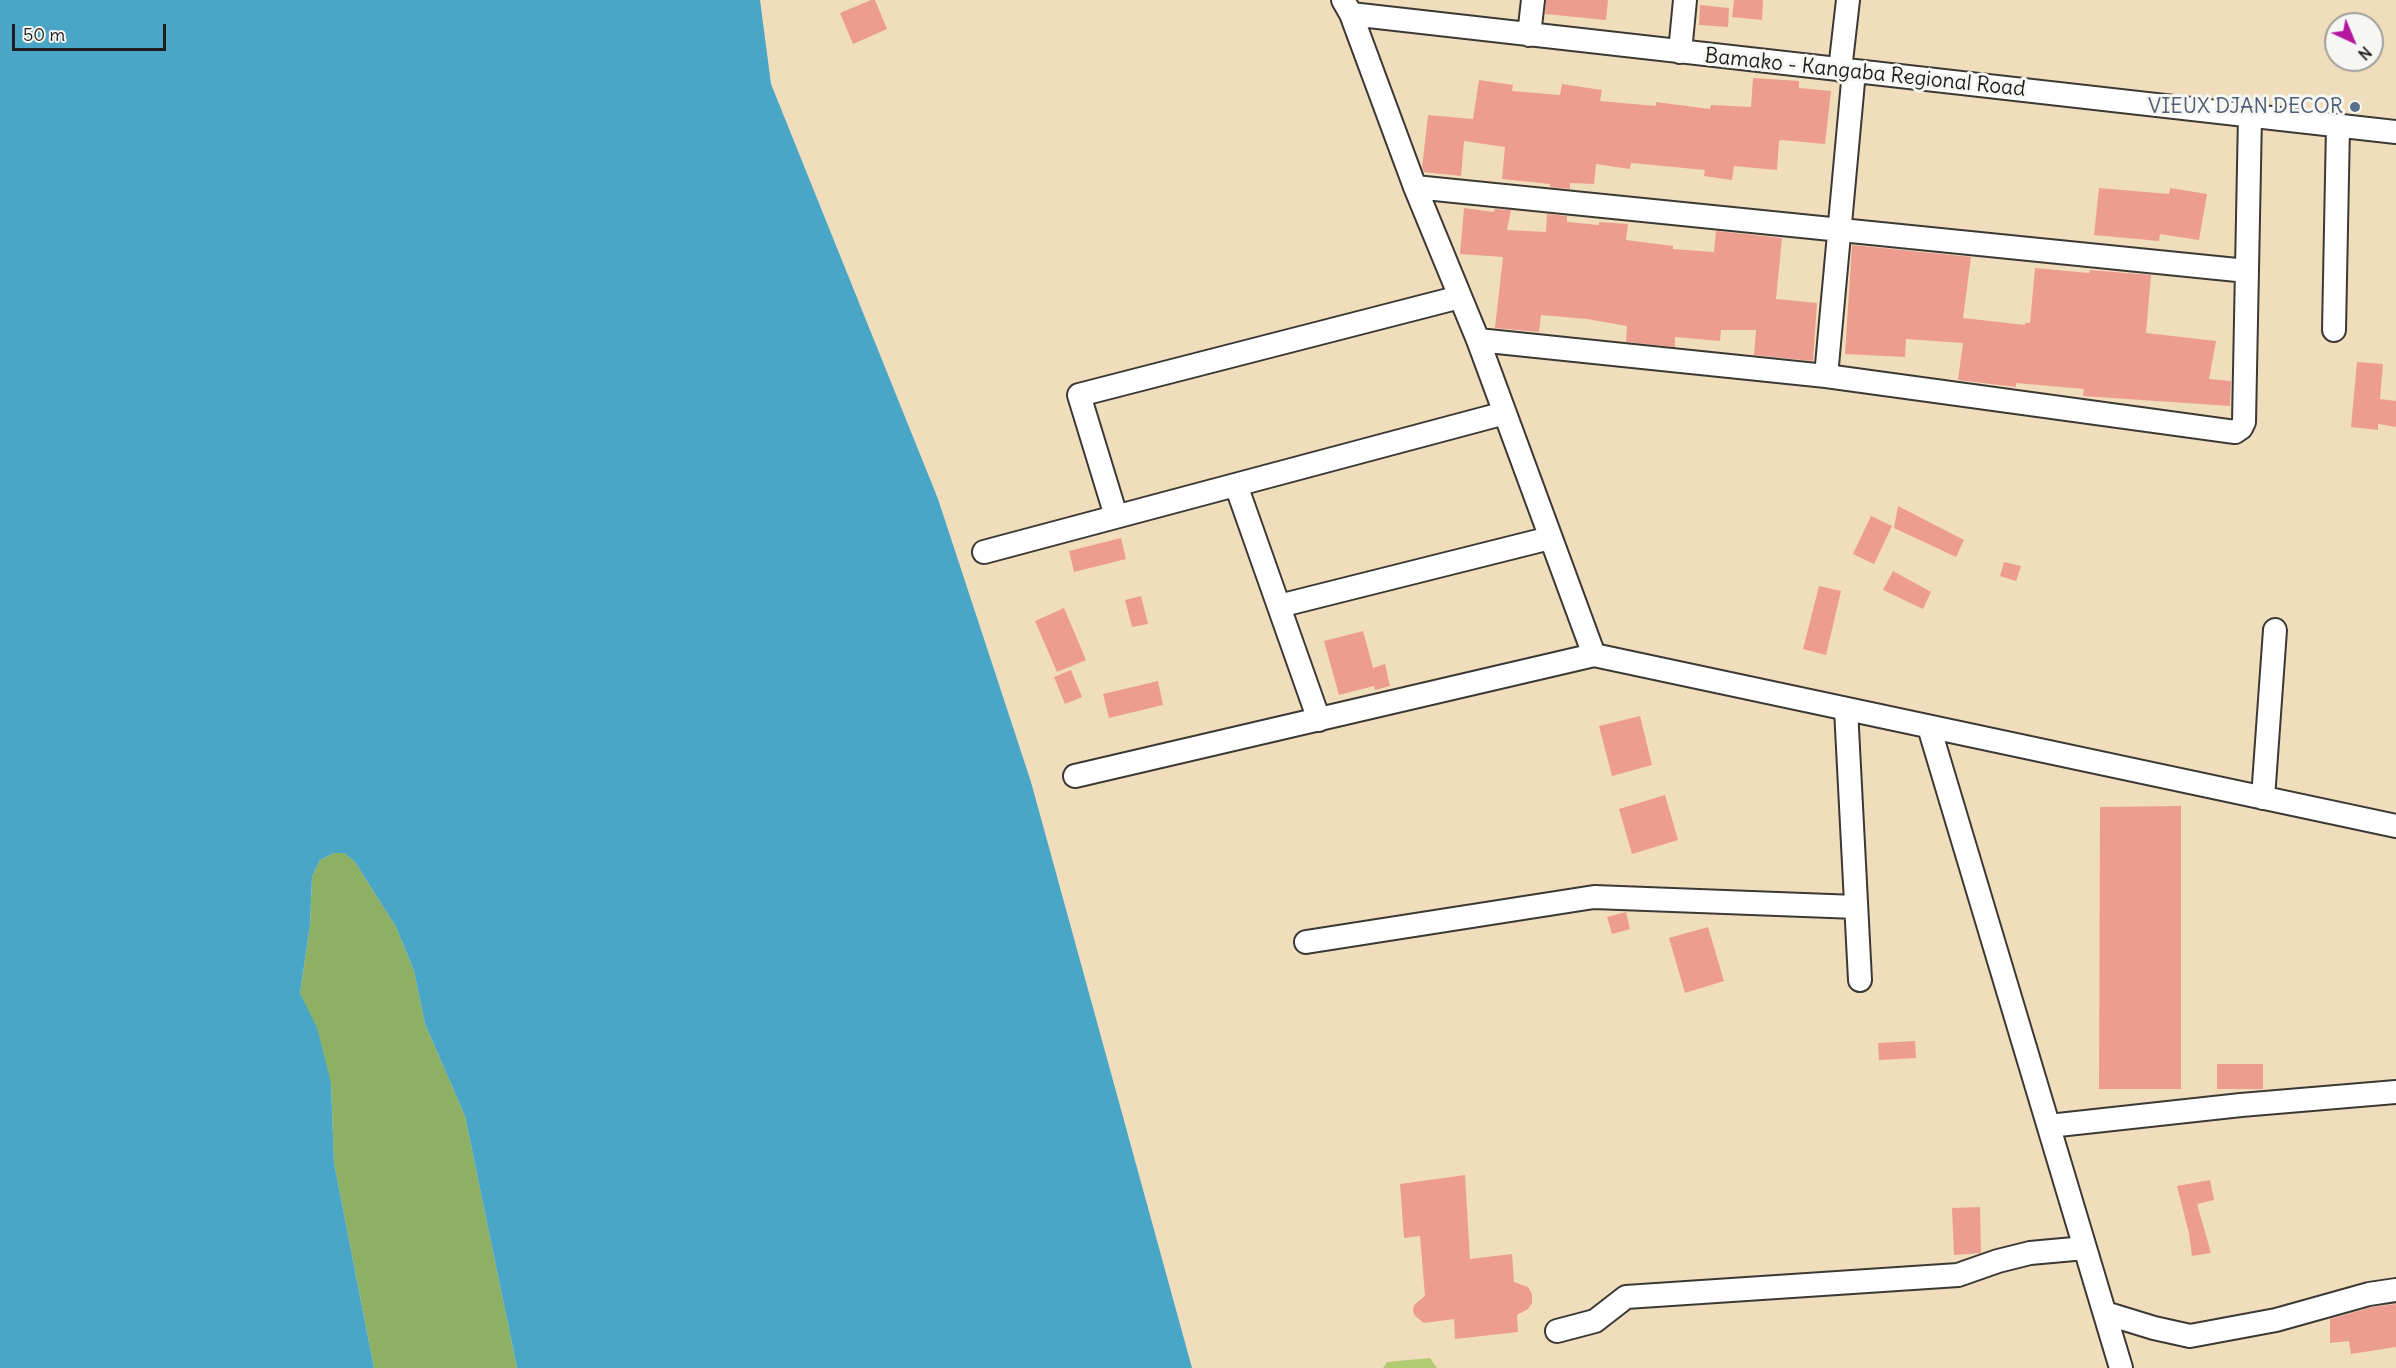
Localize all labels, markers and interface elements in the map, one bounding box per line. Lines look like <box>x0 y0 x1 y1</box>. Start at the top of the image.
scale bar <box>15 12 170 50</box>
north arrow <box>2324 12 2384 72</box>
text: 50 m <box>23 23 65 46</box>
text: N <box>2354 42 2376 65</box>
street label: Bamako - Kangaba Regional Road <box>1703 44 2027 102</box>
place label: VIEUX DJAN DECOR <box>2148 94 2343 120</box>
marker: VIEUX DJAN DECOR <box>2348 100 2362 114</box>

